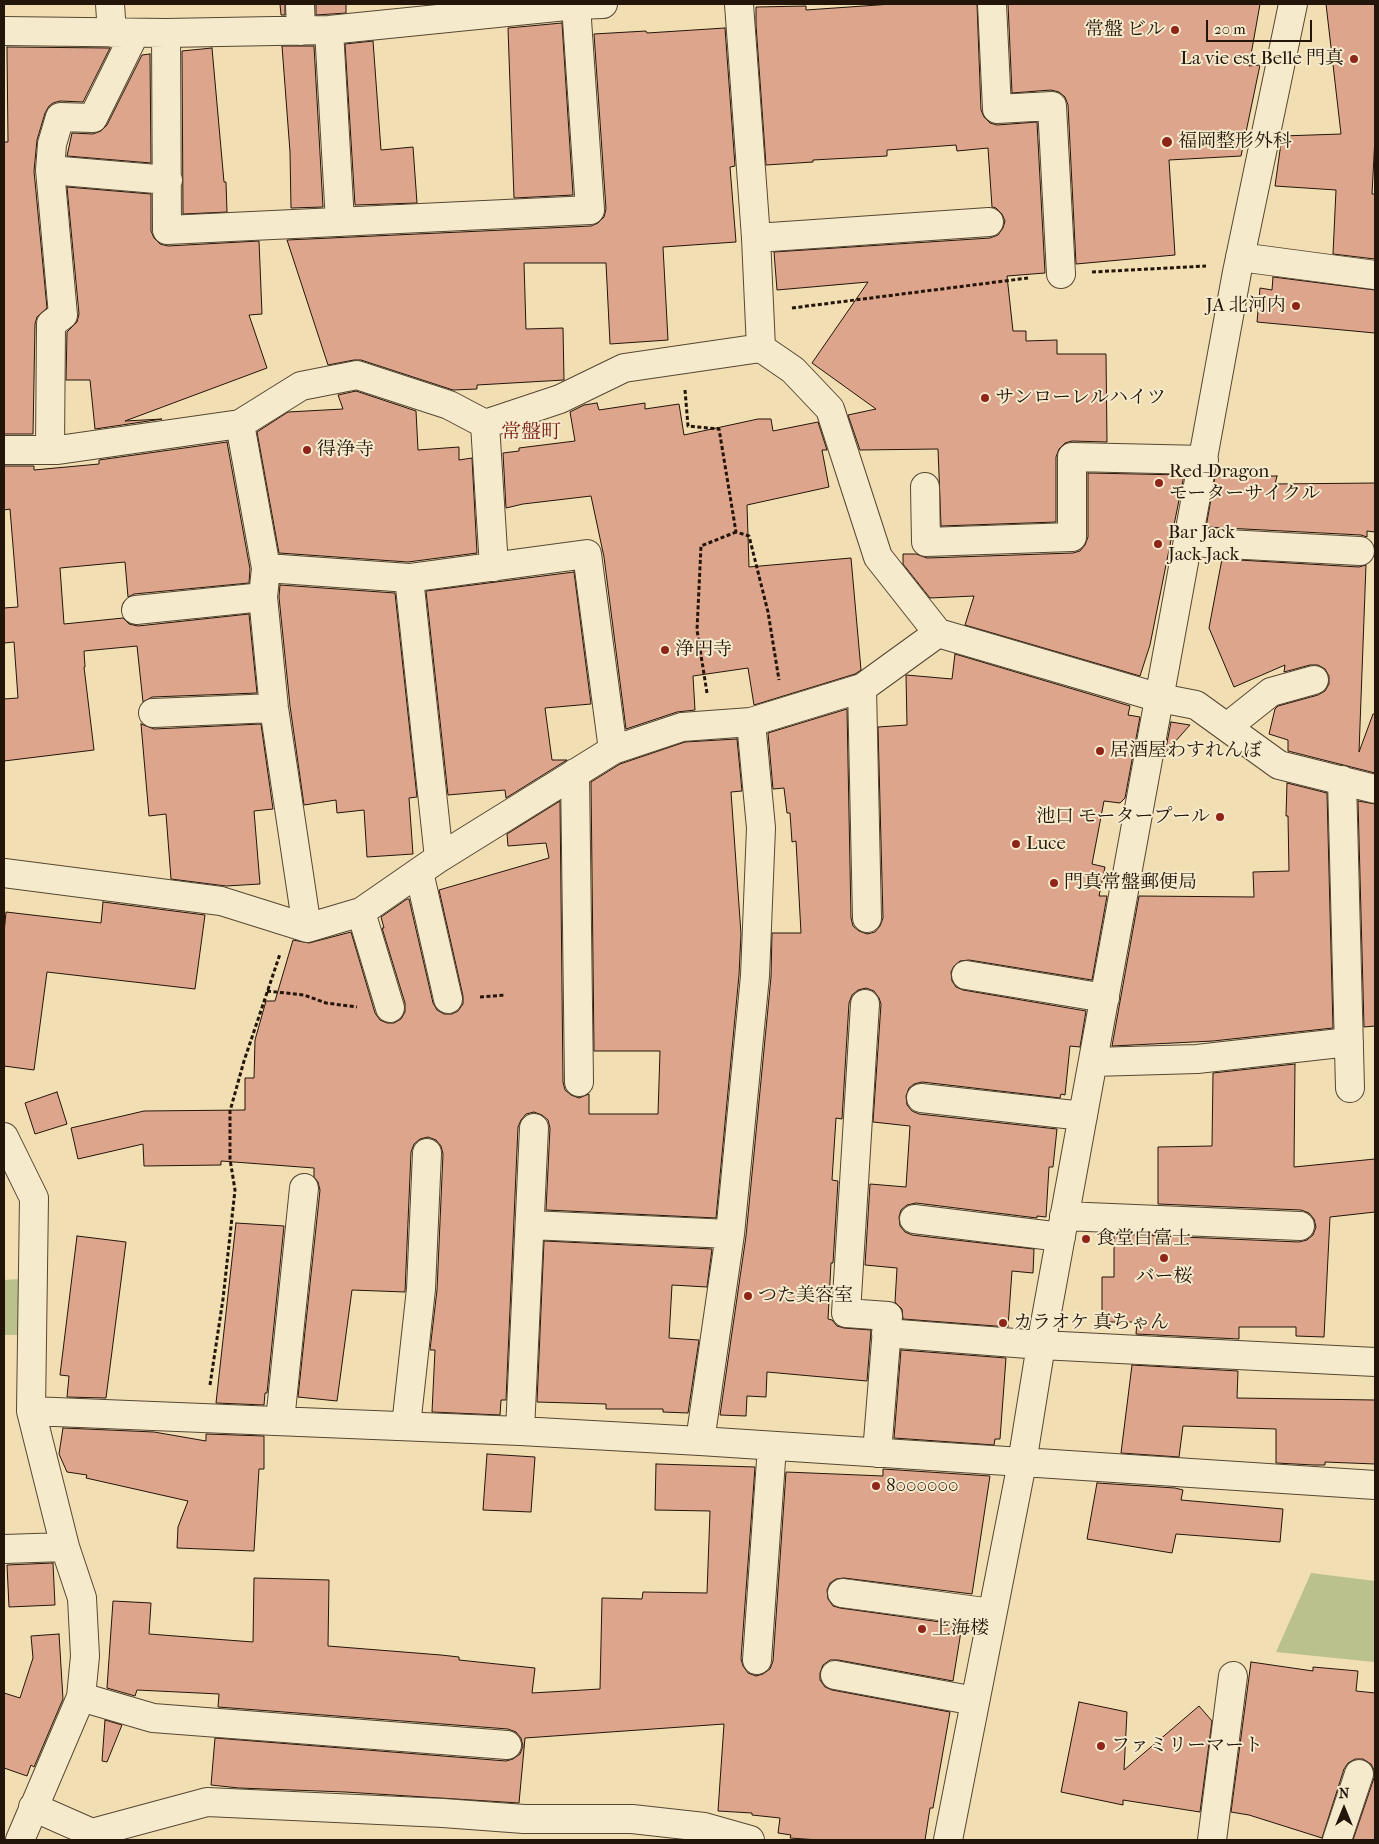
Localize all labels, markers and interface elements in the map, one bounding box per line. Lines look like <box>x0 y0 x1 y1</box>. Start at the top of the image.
scale bar <box>1209 10 1315 42</box>
place label: 常盤 ビル <box>1085 19 1165 41</box>
text: 20 m <box>1214 20 1246 38</box>
marker: 常盤 ビル <box>1169 24 1181 36</box>
place label: La vie est Belle 門真 <box>1180 48 1344 70</box>
marker: La vie est Belle 門真 <box>1348 53 1360 65</box>
place label: 福岡整形外科 <box>1178 131 1292 153</box>
marker: 福岡整形外科 <box>1160 135 1174 149</box>
place label: JA 北河内 <box>1206 295 1286 317</box>
marker: JA 北河内 <box>1290 300 1302 312</box>
place label: サンローレルハイツ <box>995 387 1166 409</box>
marker: サンローレルハイツ <box>979 392 991 404</box>
district label: 常盤町 <box>501 421 561 445</box>
place label: 得浄寺 <box>317 439 374 461</box>
marker: 得浄寺 <box>301 444 313 456</box>
place label: Red-Dragon モーターサイクル <box>1169 461 1320 505</box>
marker: Red-Dragon モーターサイクル <box>1153 477 1165 489</box>
place label: Bar Jack Jack Jack <box>1168 522 1239 566</box>
marker: Bar Jack Jack Jack <box>1152 538 1164 550</box>
place label: 浄円寺 <box>675 639 732 661</box>
marker: 浄円寺 <box>659 644 671 656</box>
place label: 居酒屋わすれんぼ <box>1110 740 1262 762</box>
marker: 居酒屋わすれんぼ <box>1094 745 1106 757</box>
place label: 池口 モータープール <box>1036 806 1210 828</box>
marker: 池口 モータープール <box>1214 811 1226 823</box>
place label: Luce <box>1026 833 1066 855</box>
marker: Luce <box>1010 838 1022 850</box>
place label: 門真常盤郵便局 <box>1064 872 1197 894</box>
marker: 門真常盤郵便局 <box>1048 877 1060 889</box>
place label: 食堂白富士 <box>1096 1228 1191 1250</box>
marker: 食堂白富士 <box>1080 1233 1092 1245</box>
marker: バー桜 <box>1158 1252 1170 1264</box>
place label: バー桜 <box>1136 1266 1192 1288</box>
place label: つた美容室 <box>758 1285 853 1307</box>
marker: つた美容室 <box>742 1290 754 1302</box>
place label: カラオケ 真ちゃん <box>1013 1312 1169 1334</box>
marker: カラオケ 真ちゃん <box>997 1317 1009 1329</box>
place label: 8000000 <box>886 1475 958 1497</box>
marker: 8000000 <box>870 1480 882 1492</box>
place label: 上海楼 <box>932 1618 989 1640</box>
marker: 上海楼 <box>916 1623 928 1635</box>
place label: ファミリーマート <box>1111 1735 1263 1757</box>
marker: ファミリーマート <box>1095 1740 1107 1752</box>
north arrow <box>1319 1784 1369 1834</box>
text: N <box>1339 1785 1349 1802</box>

